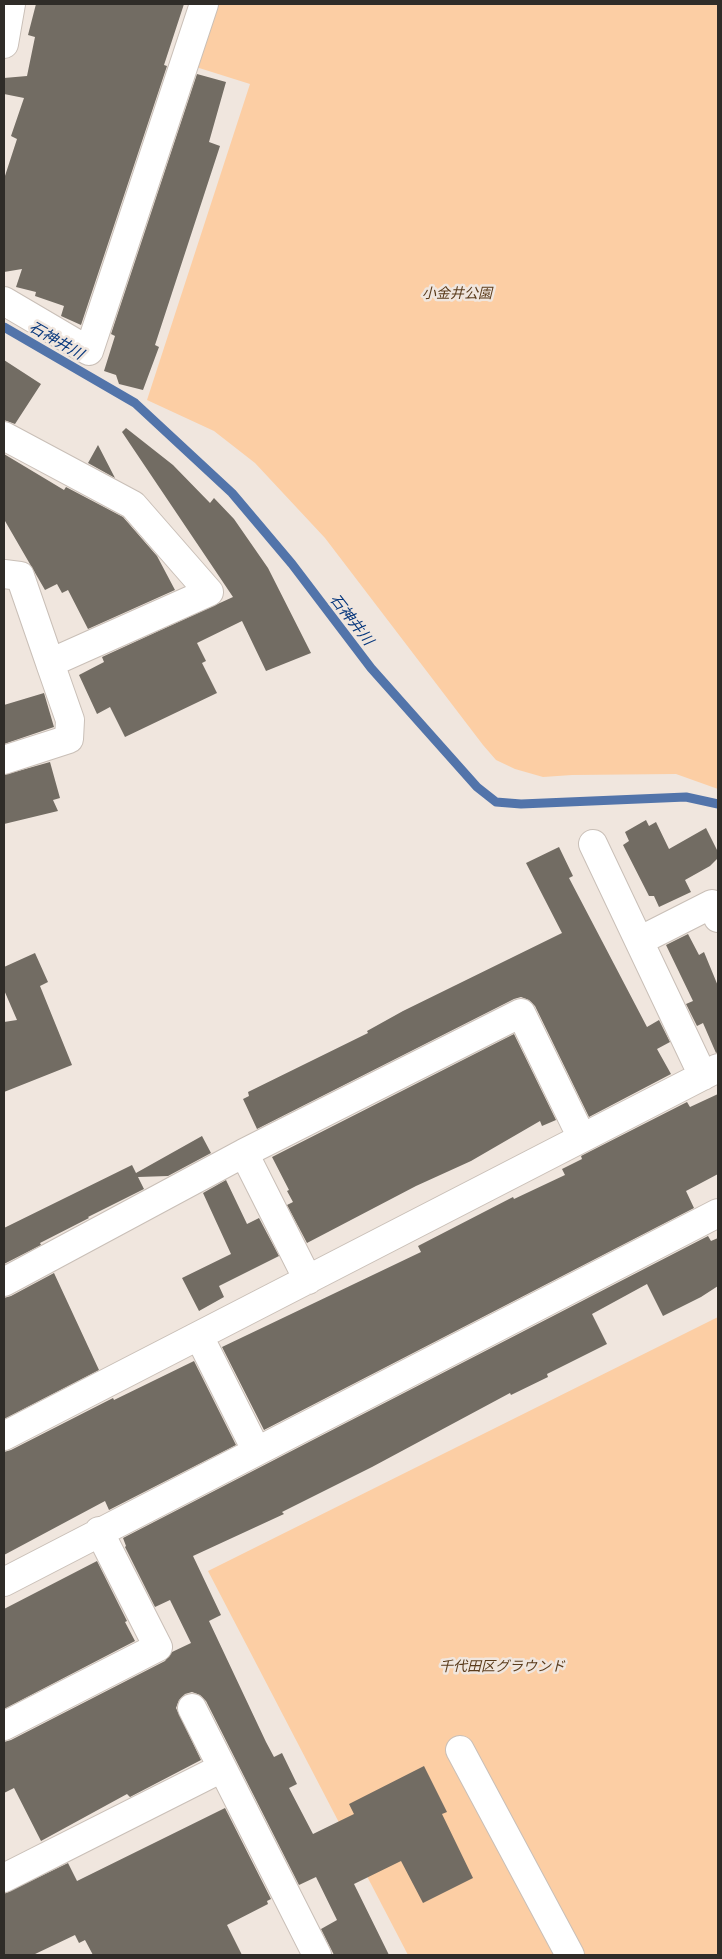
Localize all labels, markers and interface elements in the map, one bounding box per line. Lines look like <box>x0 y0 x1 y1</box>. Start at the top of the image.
park label: 小金井公園 <box>422 286 492 302</box>
water label: 石神井川 <box>26 318 86 364</box>
water label: 石神井川 <box>325 591 377 649</box>
park label: 千代田区グラウンド <box>439 1659 565 1675</box>

